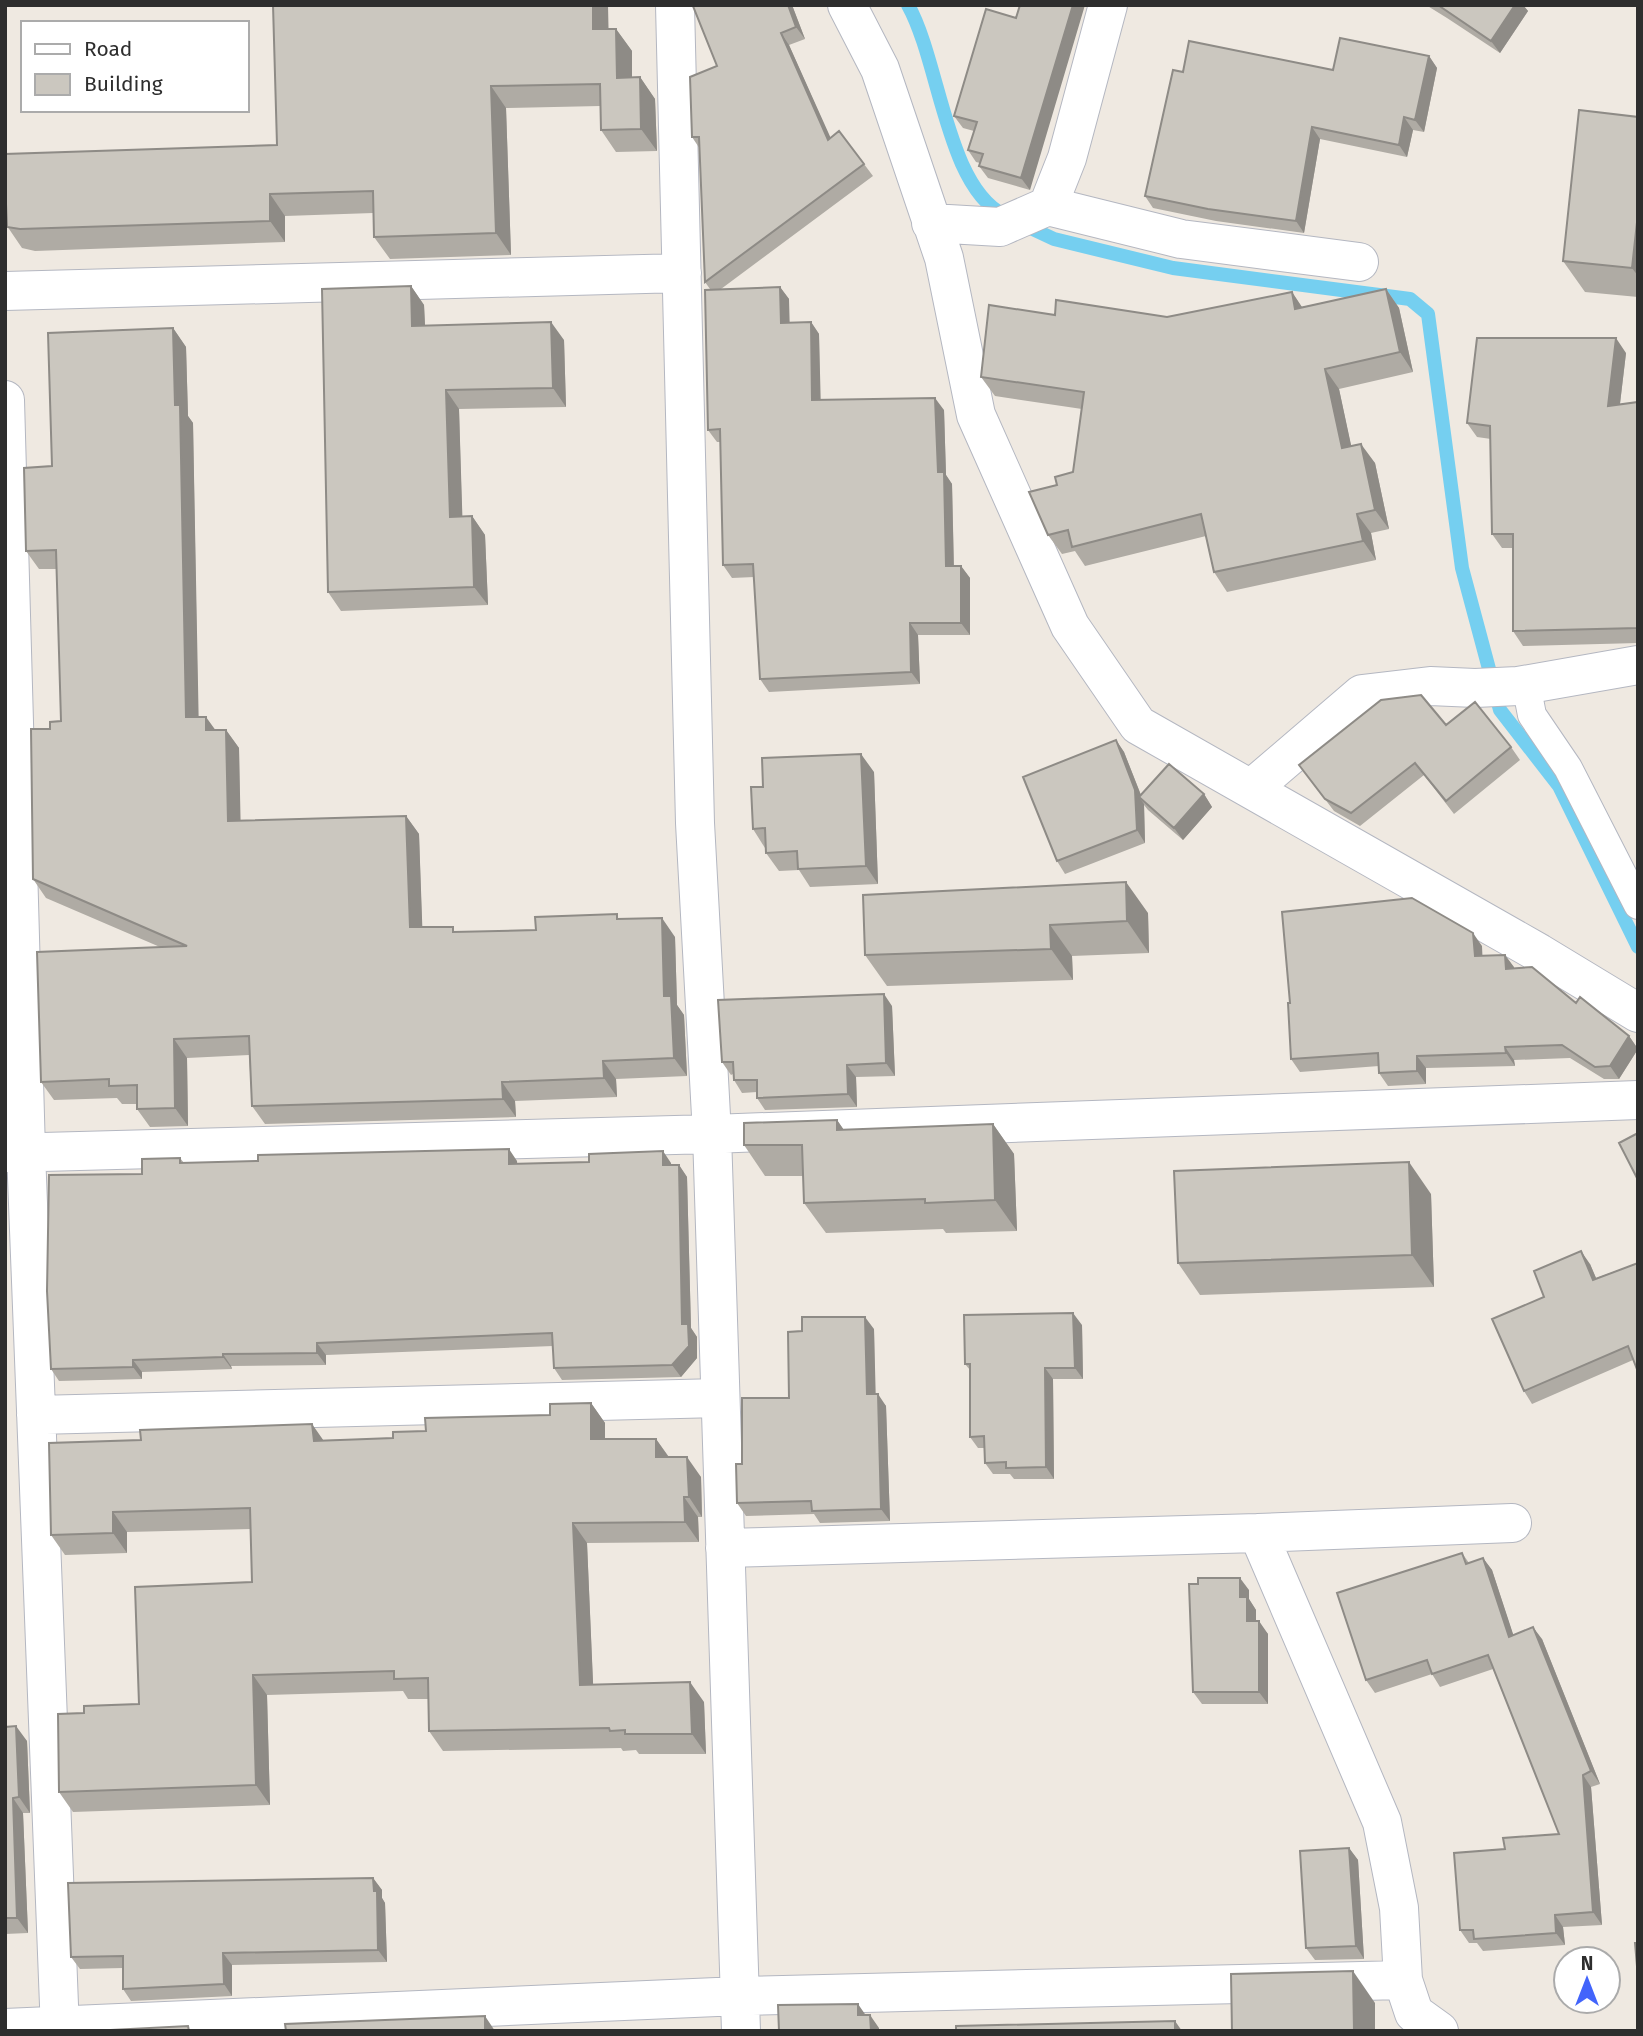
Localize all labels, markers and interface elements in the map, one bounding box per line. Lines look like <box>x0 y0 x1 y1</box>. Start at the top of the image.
legend <box>21 21 248 112</box>
text: Road <box>84 36 132 62</box>
text: Building <box>84 71 163 97</box>
north arrow <box>1552 1945 1622 2015</box>
text: N <box>1581 1952 1593 1975</box>

